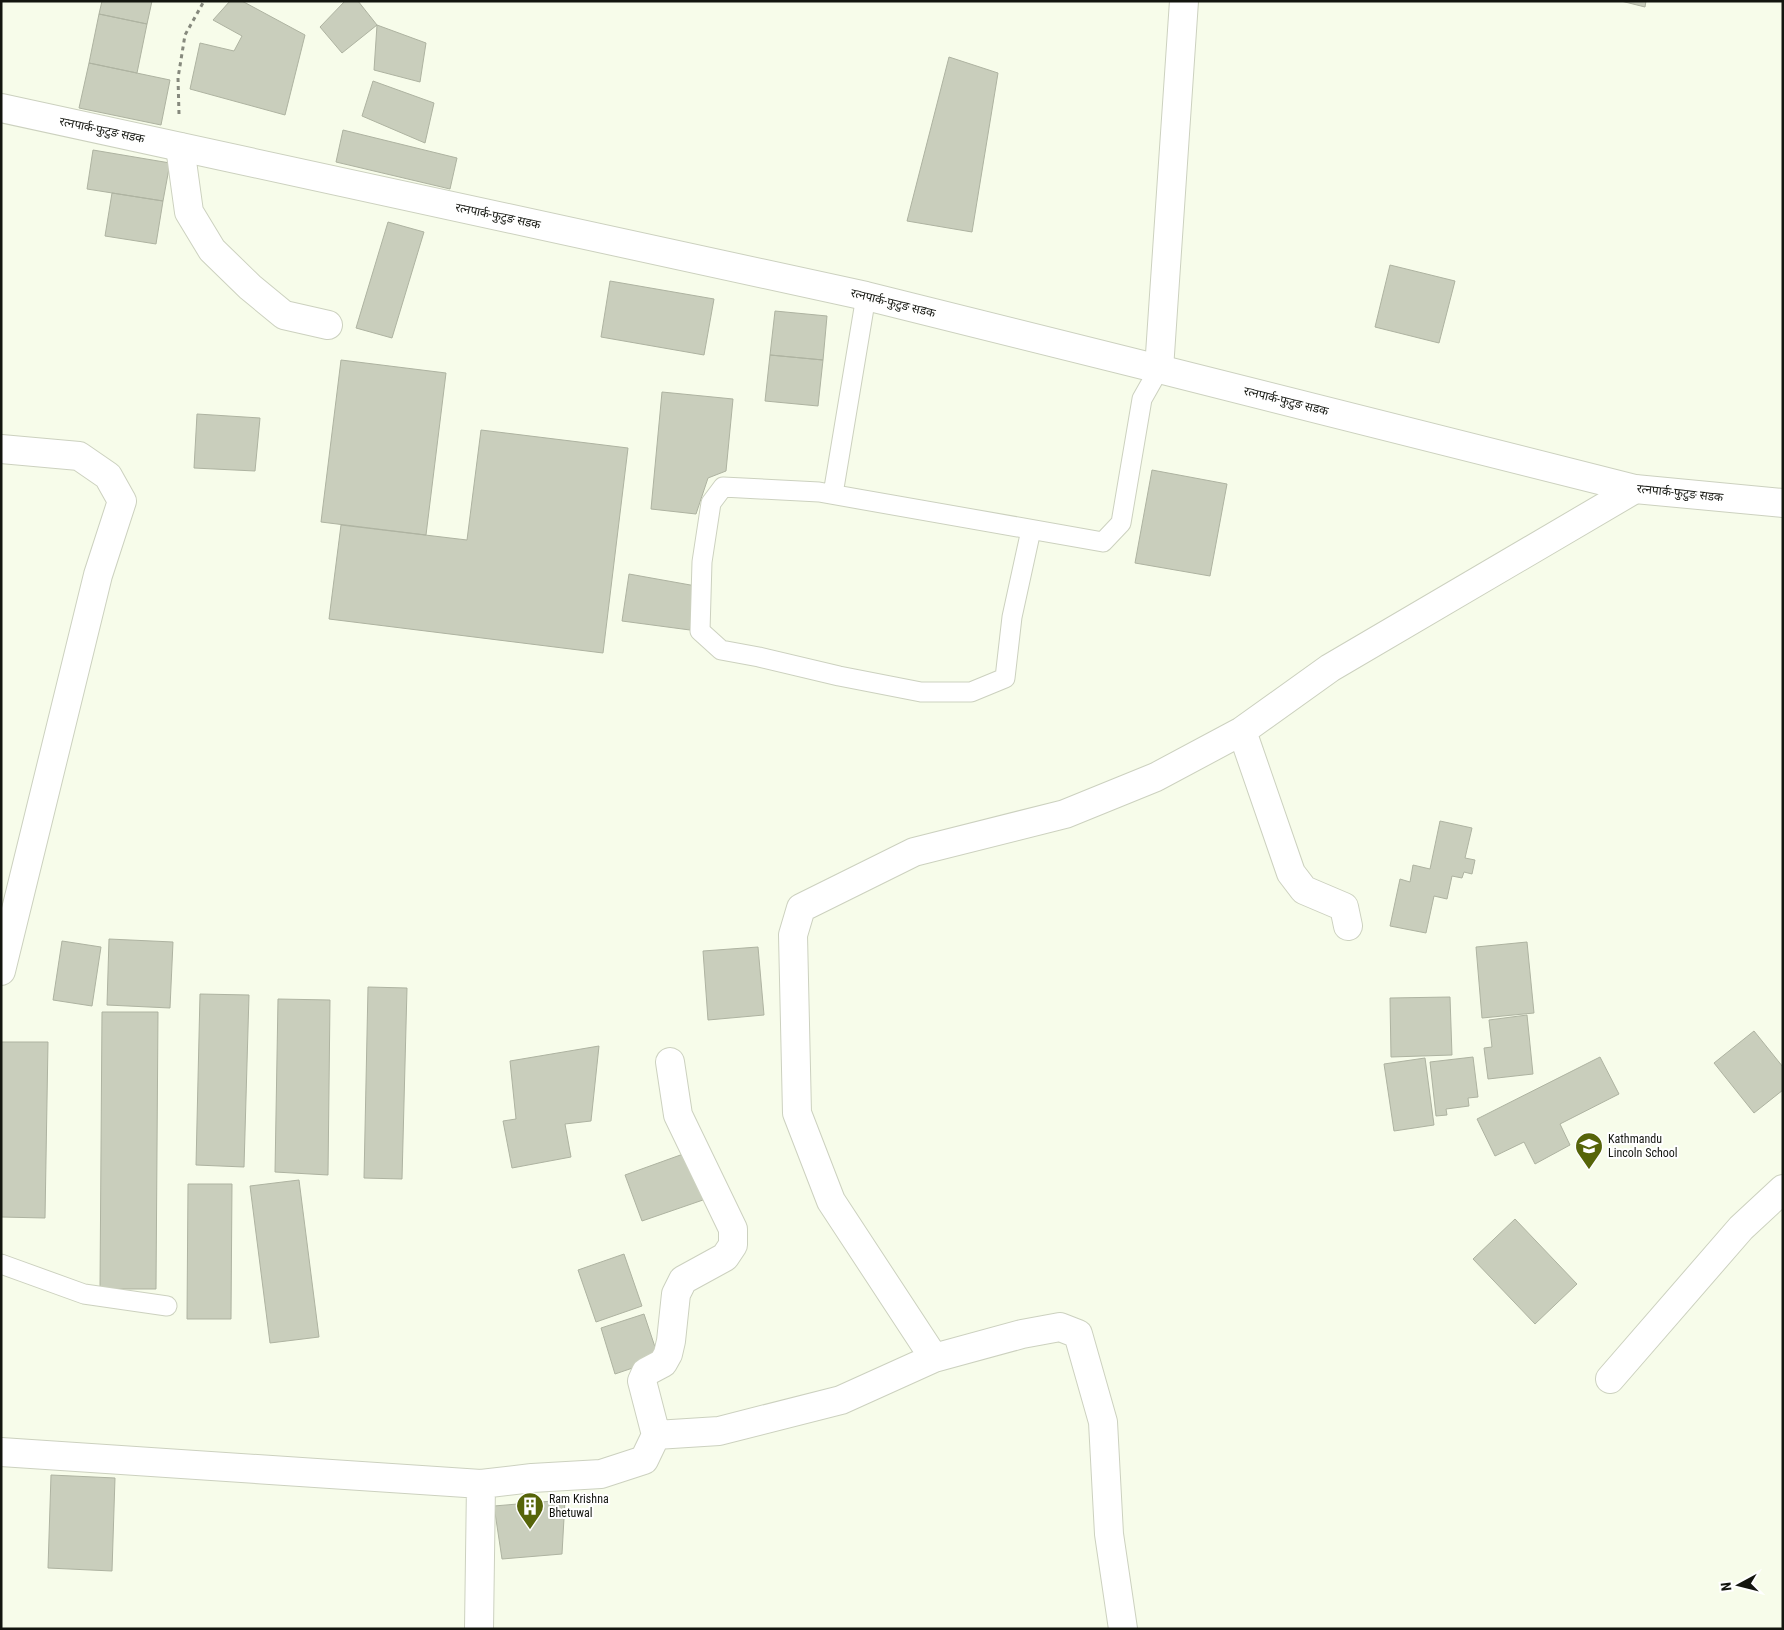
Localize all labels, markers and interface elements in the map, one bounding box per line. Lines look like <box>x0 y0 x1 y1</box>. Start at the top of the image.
street label: रत्नपार्क-फुटुङ सडक <box>58 114 147 147</box>
street label: रत्नपार्क-फुटुङ सडक <box>454 200 543 233</box>
street label: रत्नपार्क-फुटुङ सडक <box>849 286 938 321</box>
street label: रत्नपार्क-फुटुङ सडक <box>1242 384 1331 419</box>
street label: रत्नपार्क-फुटुङ सडक <box>1636 482 1725 506</box>
school or university icon: Kathmandu Lincoln School <box>1574 1131 1604 1170</box>
place label: Kathmandu Lincoln School <box>1608 1132 1678 1160</box>
building icon: Ram Krishna Bhetuwal <box>515 1491 545 1530</box>
place label: Ram Krishna Bhetuwal <box>549 1492 609 1520</box>
north arrow <box>1714 1560 1764 1610</box>
text: N <box>1718 1581 1735 1592</box>

